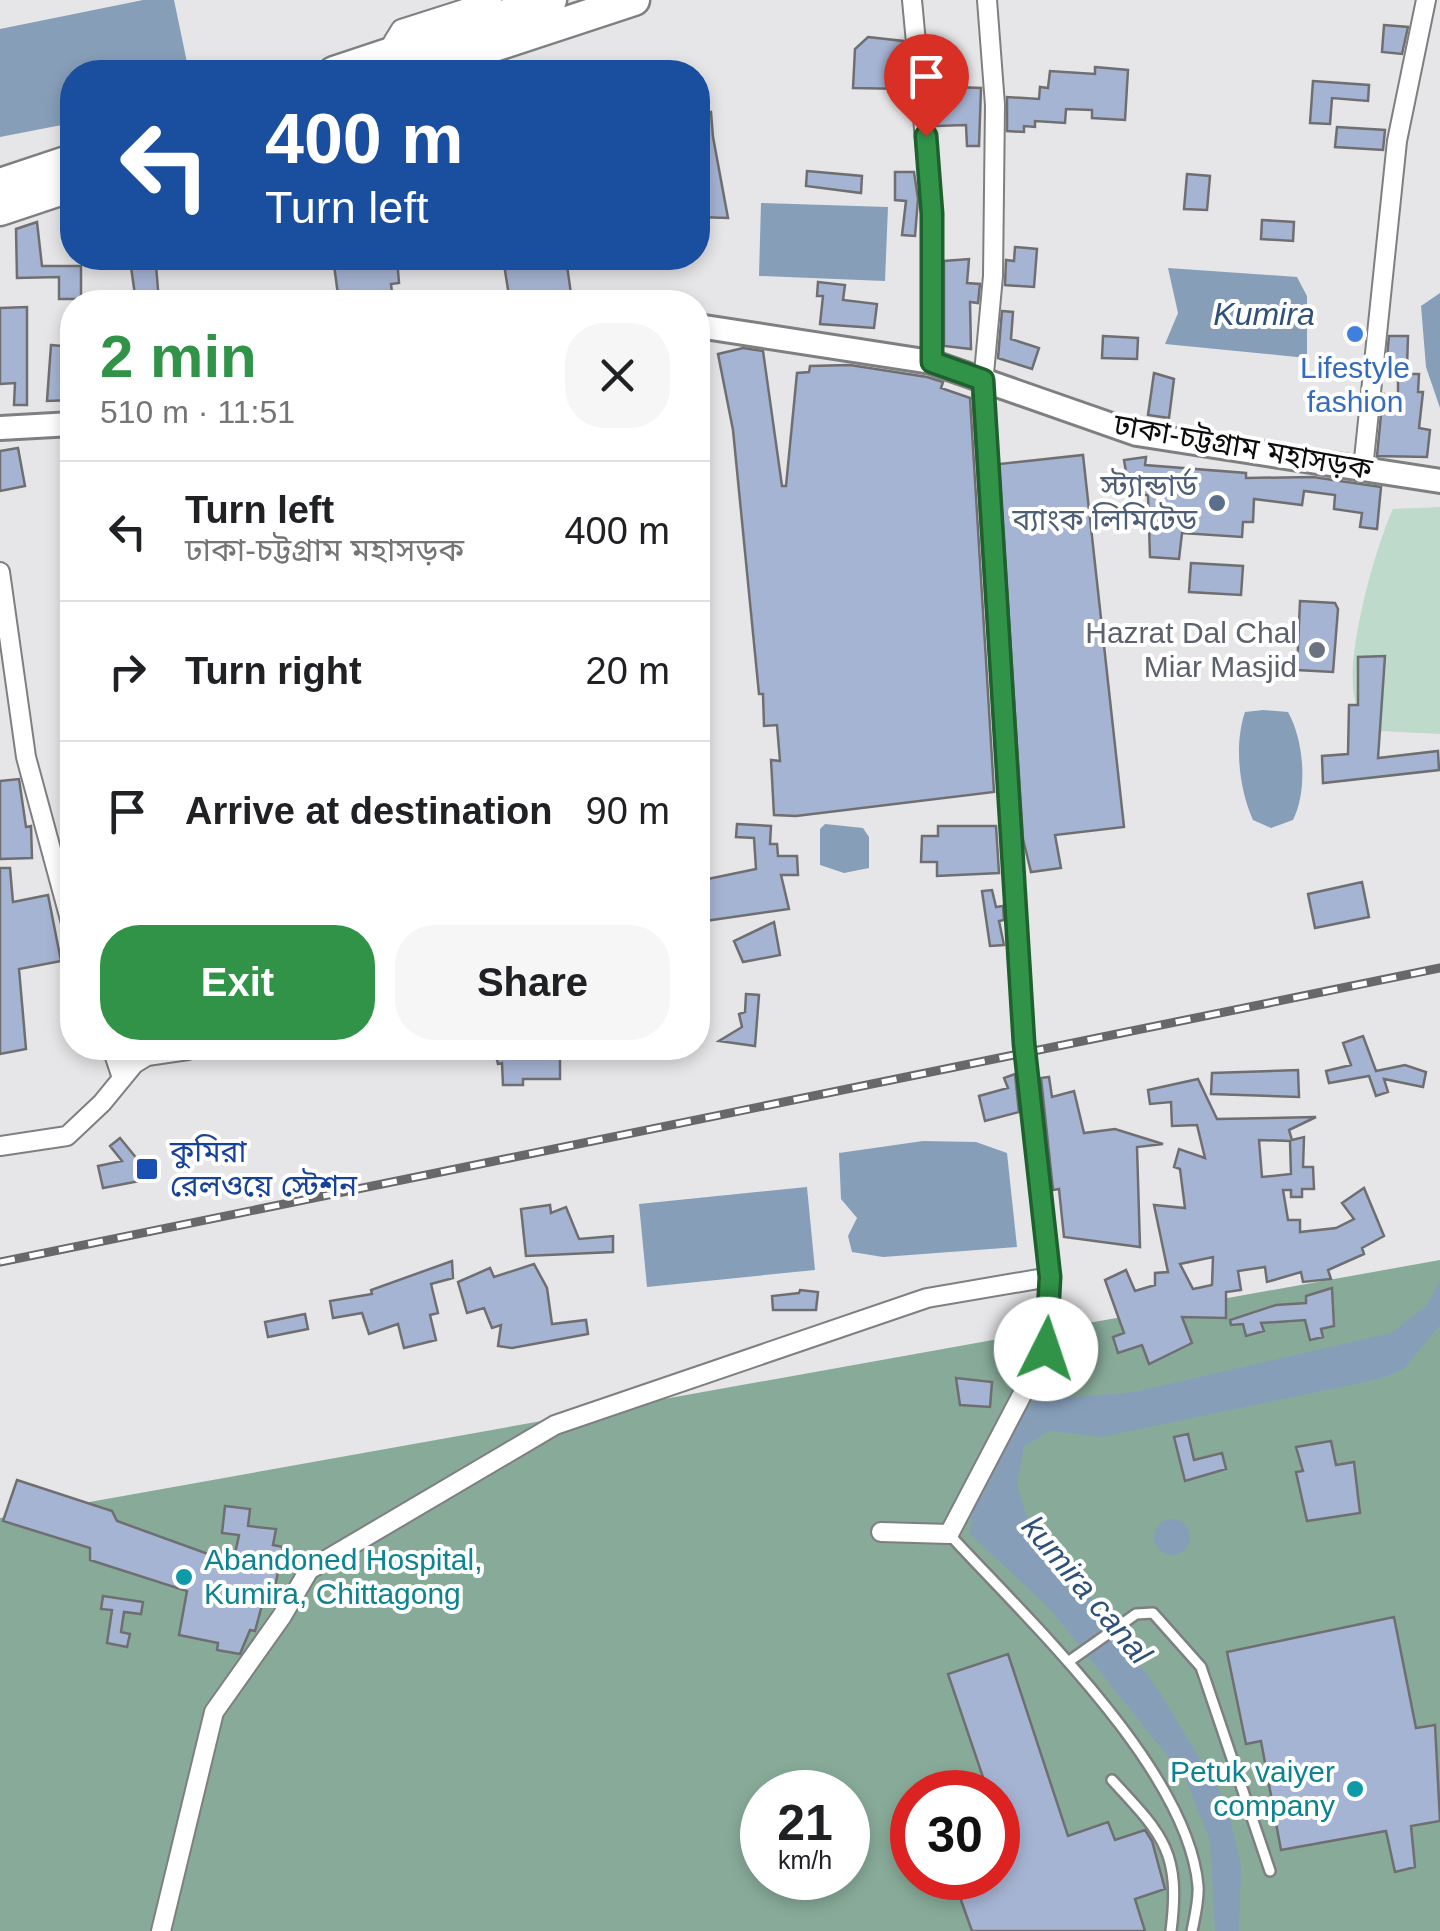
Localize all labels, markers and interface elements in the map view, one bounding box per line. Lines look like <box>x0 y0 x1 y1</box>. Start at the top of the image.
pin <box>884 34 969 137</box>
icon: arrive <box>899 49 954 104</box>
icon: left <box>100 100 230 230</box>
text: 400 m <box>265 100 463 178</box>
text: Turn left <box>265 182 428 233</box>
water label: Kumira <box>1213 296 1315 332</box>
text: 2 min <box>100 323 257 390</box>
button: close <box>565 323 670 428</box>
marker: Lifestyle fashion <box>1344 323 1366 345</box>
place label: Lifestyle fashion <box>1300 351 1410 418</box>
text: 510 m · 11:51 <box>100 394 295 430</box>
street label: ঢাকা-চট্টগ্রাম মহাসড়ক <box>1110 406 1376 486</box>
place label: স্ট্যান্ডার্ড ব্যাংক লিমিটেড <box>1012 467 1198 536</box>
text: Turn left <box>185 489 334 531</box>
marker: স্ট্যান্ডার্ড ব্যাংক লিমিটেড <box>1206 492 1228 514</box>
icon: left <box>100 504 155 559</box>
text: 400 m <box>564 510 670 552</box>
text: ঢাকা-চট্টগ্রাম মহাসড়ক <box>185 532 464 568</box>
place label: Hazrat Dal Chal Miar Masjid <box>1085 616 1297 683</box>
marker: Hazrat Dal Chal Miar Masjid <box>1306 639 1328 661</box>
icon: right <box>100 644 155 699</box>
text: Turn right <box>185 650 362 692</box>
text: 20 m <box>586 650 670 692</box>
icon: arrive <box>100 784 155 839</box>
text: Arrive at destination <box>185 790 552 832</box>
text: 90 m <box>586 790 670 832</box>
button: Exit <box>100 925 375 1040</box>
button: Share <box>395 925 670 1040</box>
place label: কুমিরা রেলওয়ে স্টেশন <box>169 1134 358 1202</box>
marker: কুমিরা রেলওয়ে স্টেশন <box>134 1156 160 1182</box>
position arrow <box>994 1297 1098 1401</box>
water label: kumira canal <box>1015 1509 1160 1672</box>
place label: Abandoned Hospital, Kumira, Chittagong <box>204 1543 483 1610</box>
marker: Abandoned Hospital, Kumira, Chittagong <box>173 1566 195 1588</box>
place label: Petuk vaiyer company <box>1170 1755 1335 1822</box>
speed limit sign: 30 <box>890 1770 1020 1900</box>
marker: Petuk vaiyer company <box>1344 1778 1366 1800</box>
text: 21 <box>777 1795 833 1851</box>
text: km/h <box>778 1846 832 1874</box>

